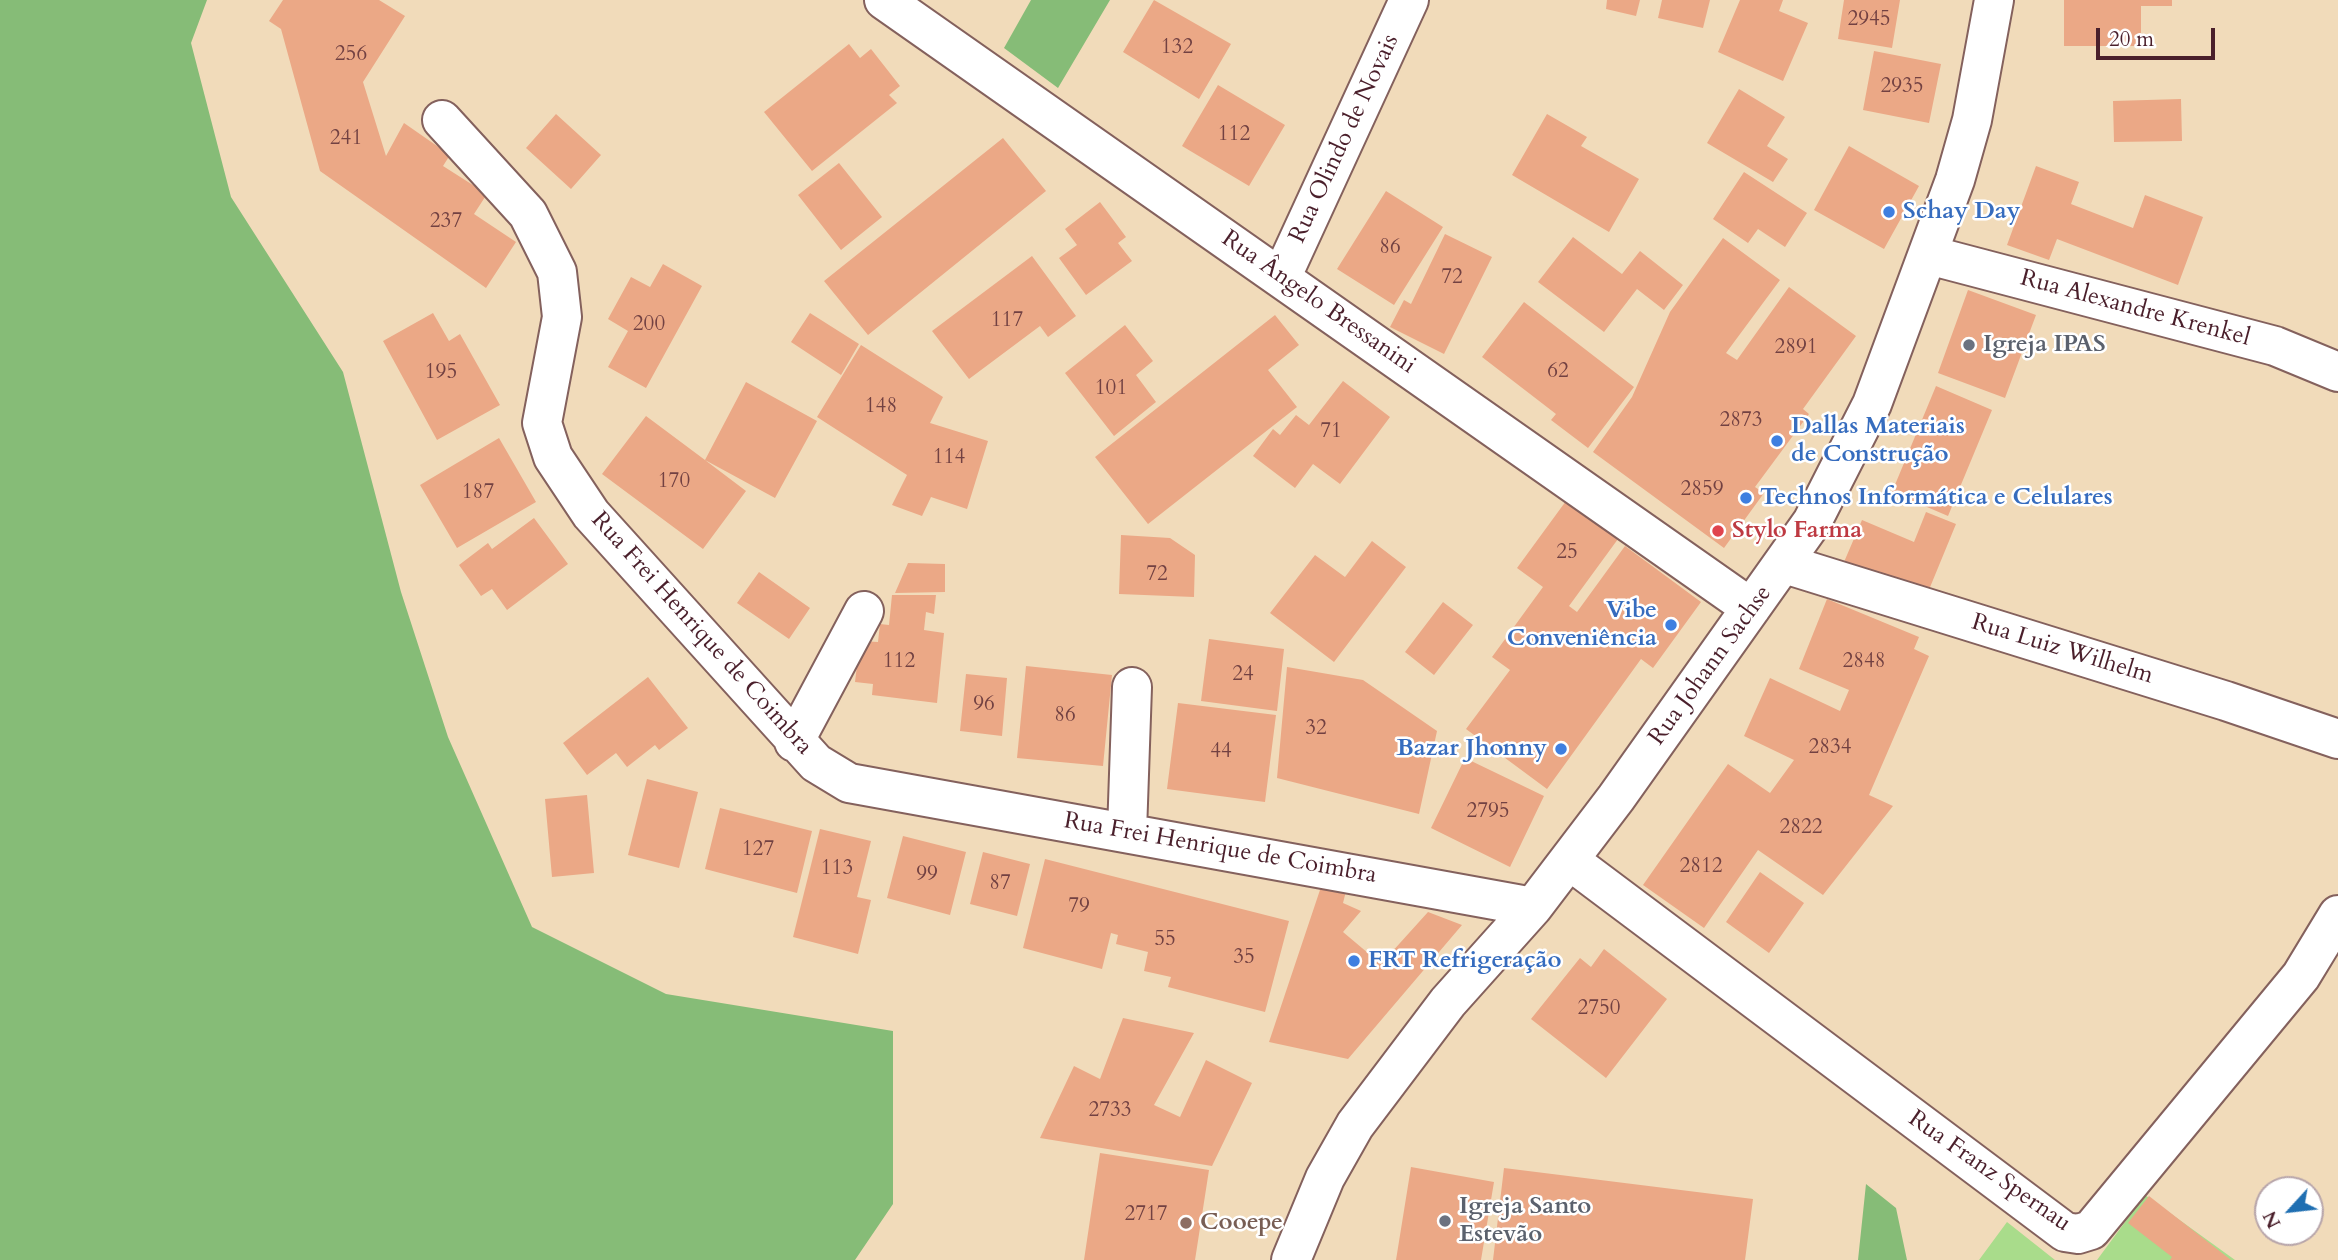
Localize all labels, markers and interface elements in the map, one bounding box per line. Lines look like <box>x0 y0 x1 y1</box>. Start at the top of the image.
house number: 2945 <box>1847 7 1891 33</box>
scale bar <box>2100 14 2219 58</box>
text: 20 m <box>2109 25 2154 54</box>
street label: Rua Olindo de Novais <box>1284 30 1406 248</box>
house number: 132 <box>1161 35 1193 61</box>
house number: 256 <box>335 42 367 68</box>
house number: 2935 <box>1880 74 1924 100</box>
house number: 112 <box>1218 122 1250 148</box>
house number: 241 <box>330 126 362 152</box>
place label: Schay Day <box>1903 198 2020 226</box>
marker: Schay Day <box>1881 204 1897 220</box>
house number: 237 <box>430 209 462 235</box>
street label: Rua Ângelo Bressanini <box>1215 225 1421 381</box>
house number: 86 <box>1379 235 1401 261</box>
street label: Rua Alexandre Krenkel <box>2017 264 2253 354</box>
house number: 72 <box>1441 265 1463 291</box>
house number: 117 <box>991 308 1023 334</box>
house number: 200 <box>633 312 665 338</box>
place label: Igreja IPAS <box>1983 331 2106 359</box>
house number: 2891 <box>1774 335 1818 361</box>
marker: Igreja IPAS <box>1961 337 1977 353</box>
house number: 62 <box>1547 359 1569 385</box>
house number: 195 <box>425 360 457 386</box>
house number: 101 <box>1095 376 1127 402</box>
house number: 148 <box>865 394 897 420</box>
house number: 2873 <box>1719 408 1763 434</box>
place label: Dallas Materiais de Construção <box>1791 413 1965 469</box>
house number: 71 <box>1320 419 1342 445</box>
marker: Dallas Materiais de Construção <box>1769 433 1785 449</box>
house number: 114 <box>933 445 965 471</box>
house number: 170 <box>658 469 690 495</box>
house number: 2859 <box>1680 477 1724 503</box>
house number: 187 <box>462 480 494 506</box>
place label: Technos Informática e Celulares <box>1760 484 2113 512</box>
marker: Technos Informática e Celulares <box>1738 490 1754 506</box>
street label: Rua Frei Henrique de Coimbra <box>584 507 818 761</box>
place label: Stylo Farma <box>1732 517 1862 545</box>
marker: Stylo Farma <box>1710 523 1726 539</box>
house number: 25 <box>1556 540 1578 566</box>
house number: 72 <box>1146 562 1168 588</box>
street label: Rua Johann Sachse <box>1643 581 1779 751</box>
place label: Vibe Conveniência <box>1507 597 1657 653</box>
street label: Rua Luiz Wilhelm <box>1968 609 2156 691</box>
marker: Vibe Conveniência <box>1663 617 1679 633</box>
house number: 112 <box>883 649 915 675</box>
house number: 2848 <box>1842 649 1886 675</box>
house number: 24 <box>1232 662 1254 688</box>
house number: 96 <box>973 692 995 718</box>
house number: 86 <box>1054 703 1076 729</box>
house number: 32 <box>1305 716 1327 742</box>
place label: Bazar Jhonny <box>1396 735 1547 763</box>
house number: 2834 <box>1808 735 1852 761</box>
house number: 44 <box>1210 739 1232 765</box>
marker: Bazar Jhonny <box>1553 741 1569 757</box>
house number: 2795 <box>1466 799 1510 825</box>
street label: Rua Frei Henrique de Coimbra <box>1061 807 1379 891</box>
house number: 2822 <box>1779 815 1823 841</box>
house number: 127 <box>742 837 774 863</box>
house number: 2812 <box>1679 854 1723 880</box>
house number: 113 <box>821 856 853 882</box>
house number: 99 <box>916 862 938 888</box>
house number: 87 <box>989 871 1011 897</box>
house number: 79 <box>1068 894 1090 920</box>
house number: 55 <box>1154 927 1176 953</box>
house number: 35 <box>1233 945 1255 971</box>
place label: FRT Refrigeração <box>1368 947 1561 975</box>
marker: FRT Refrigeração <box>1346 953 1362 969</box>
house number: 2750 <box>1577 996 1621 1022</box>
house number: 2733 <box>1088 1098 1132 1124</box>
street label: Rua Franz Spernau <box>1902 1105 2076 1239</box>
north arrow <box>2254 1176 2324 1246</box>
place label: Igreja Santo Estevão <box>1459 1193 1591 1249</box>
house number: 2717 <box>1124 1202 1168 1228</box>
text: N <box>2257 1206 2287 1233</box>
place label: Cooepe <box>1200 1209 1283 1237</box>
marker: Igreja Santo Estevão <box>1437 1213 1453 1229</box>
marker: Cooepe <box>1178 1215 1194 1231</box>

